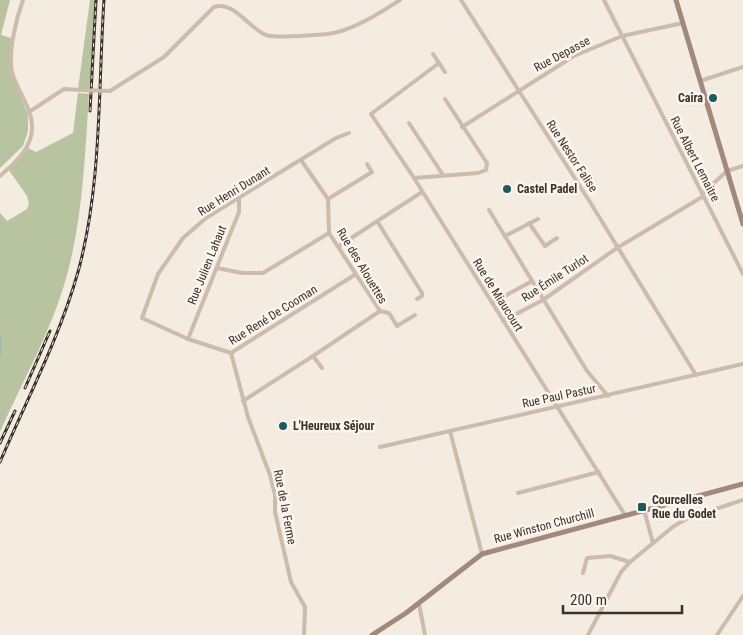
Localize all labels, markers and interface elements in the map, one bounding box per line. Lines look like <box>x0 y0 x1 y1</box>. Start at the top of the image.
street label: Rue Depasse <box>532 33 593 75</box>
place label: Caira <box>678 91 703 105</box>
marker: Caira <box>707 92 719 104</box>
street label: Rue Albert Lemaitre <box>668 114 723 204</box>
street label: Rue Nestor Falise <box>544 117 601 195</box>
street label: Rue Henri Dunant <box>195 163 273 219</box>
place label: Castel Padel <box>517 182 577 196</box>
marker: Castel Padel <box>501 183 513 195</box>
street label: Rue Julien Lahaut <box>185 223 229 307</box>
street label: Rue des Alouettes <box>334 226 390 306</box>
street label: Rue Émile Turlot <box>518 250 591 305</box>
street label: Rue de Miaucourt <box>470 256 526 334</box>
street label: Rue René De Cooman <box>226 282 320 348</box>
street label: Rue Paul Pastur <box>521 381 597 411</box>
place label: L'Heureux Séjour <box>293 419 374 433</box>
marker: L'Heureux Séjour <box>277 420 289 432</box>
street label: Rue de la Ferme <box>271 468 299 546</box>
place label: Courcelles Rue du Godet <box>652 493 716 521</box>
marker: Courcelles Rue du Godet <box>636 501 648 513</box>
street label: Rue Winston Churchill <box>492 506 596 546</box>
scale bar <box>563 582 682 614</box>
text: 200 m <box>570 591 607 609</box>

